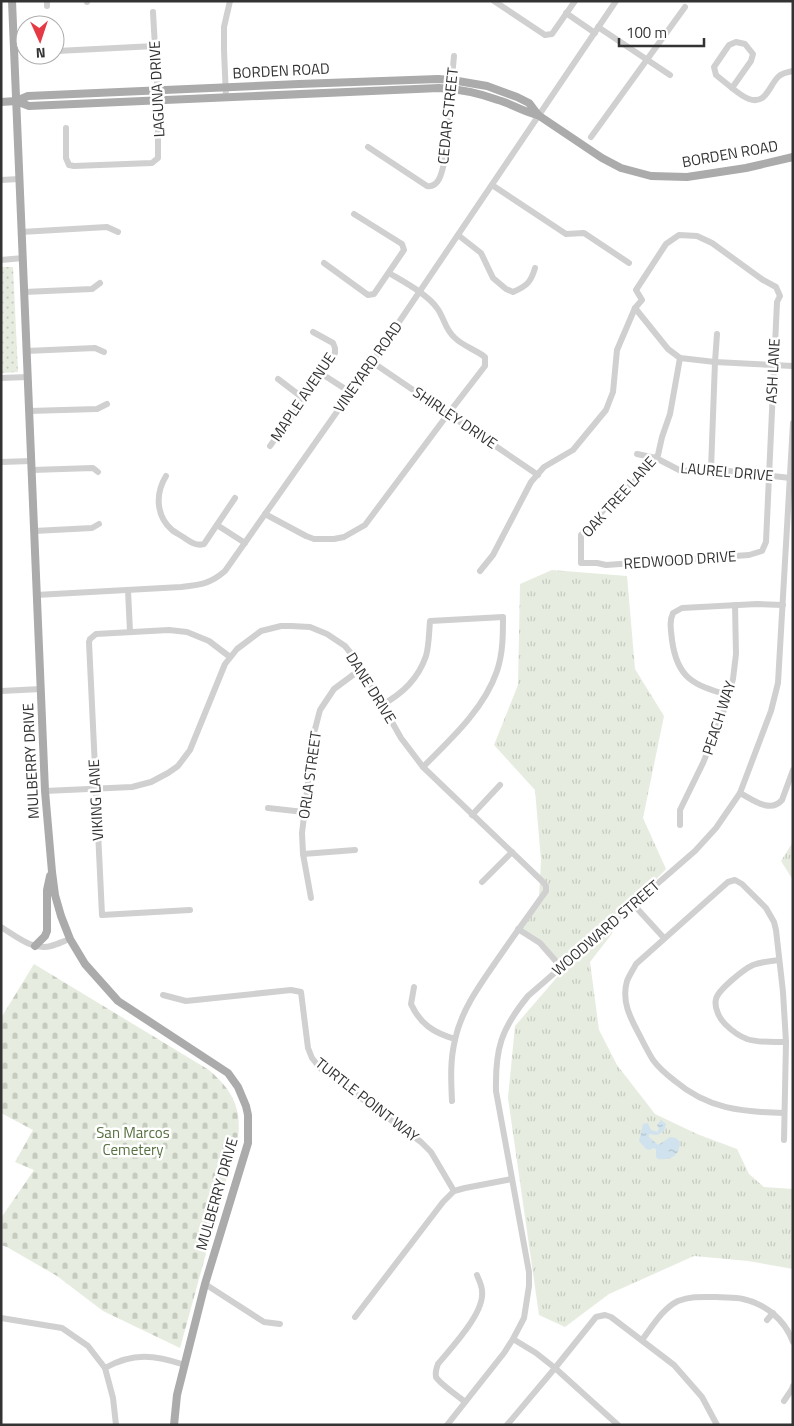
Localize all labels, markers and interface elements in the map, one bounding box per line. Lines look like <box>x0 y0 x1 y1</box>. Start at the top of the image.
north arrow <box>15 15 65 65</box>
scale bar <box>619 15 704 47</box>
text: 100 m <box>626 21 667 44</box>
street label: LAGUNA DRIVE <box>142 40 171 138</box>
text: N <box>35 43 46 64</box>
street label: BORDEN ROAD <box>232 56 330 85</box>
street label: CEDAR STREET <box>431 66 464 165</box>
street label: BORDEN ROAD <box>680 134 780 173</box>
street label: VINEYARD ROAD <box>328 316 408 417</box>
street label: ASH LANE <box>759 338 786 404</box>
street label: MAPLE AVENUE <box>264 348 341 446</box>
street label: SHIRLEY DRIVE <box>408 381 502 454</box>
street label: OAK TREE LANE <box>576 451 661 542</box>
street label: LAUREL DRIVE <box>680 456 775 487</box>
street label: REDWOOD DRIVE <box>623 544 737 575</box>
street label: DANE DRIVE <box>341 648 402 728</box>
street label: PEACH WAY <box>696 678 741 758</box>
street label: MULBERRY DRIVE <box>16 702 45 820</box>
street label: ORLA STREET <box>292 730 327 820</box>
street label: VIKING LANE <box>82 759 109 842</box>
street label: WOODWARD STREET <box>547 874 665 981</box>
street label: TURTLE POINT WAY <box>310 1052 424 1148</box>
park label: San Marcos Cemetery <box>96 1121 170 1161</box>
street label: MULBERRY DRIVE <box>189 1135 244 1253</box>

